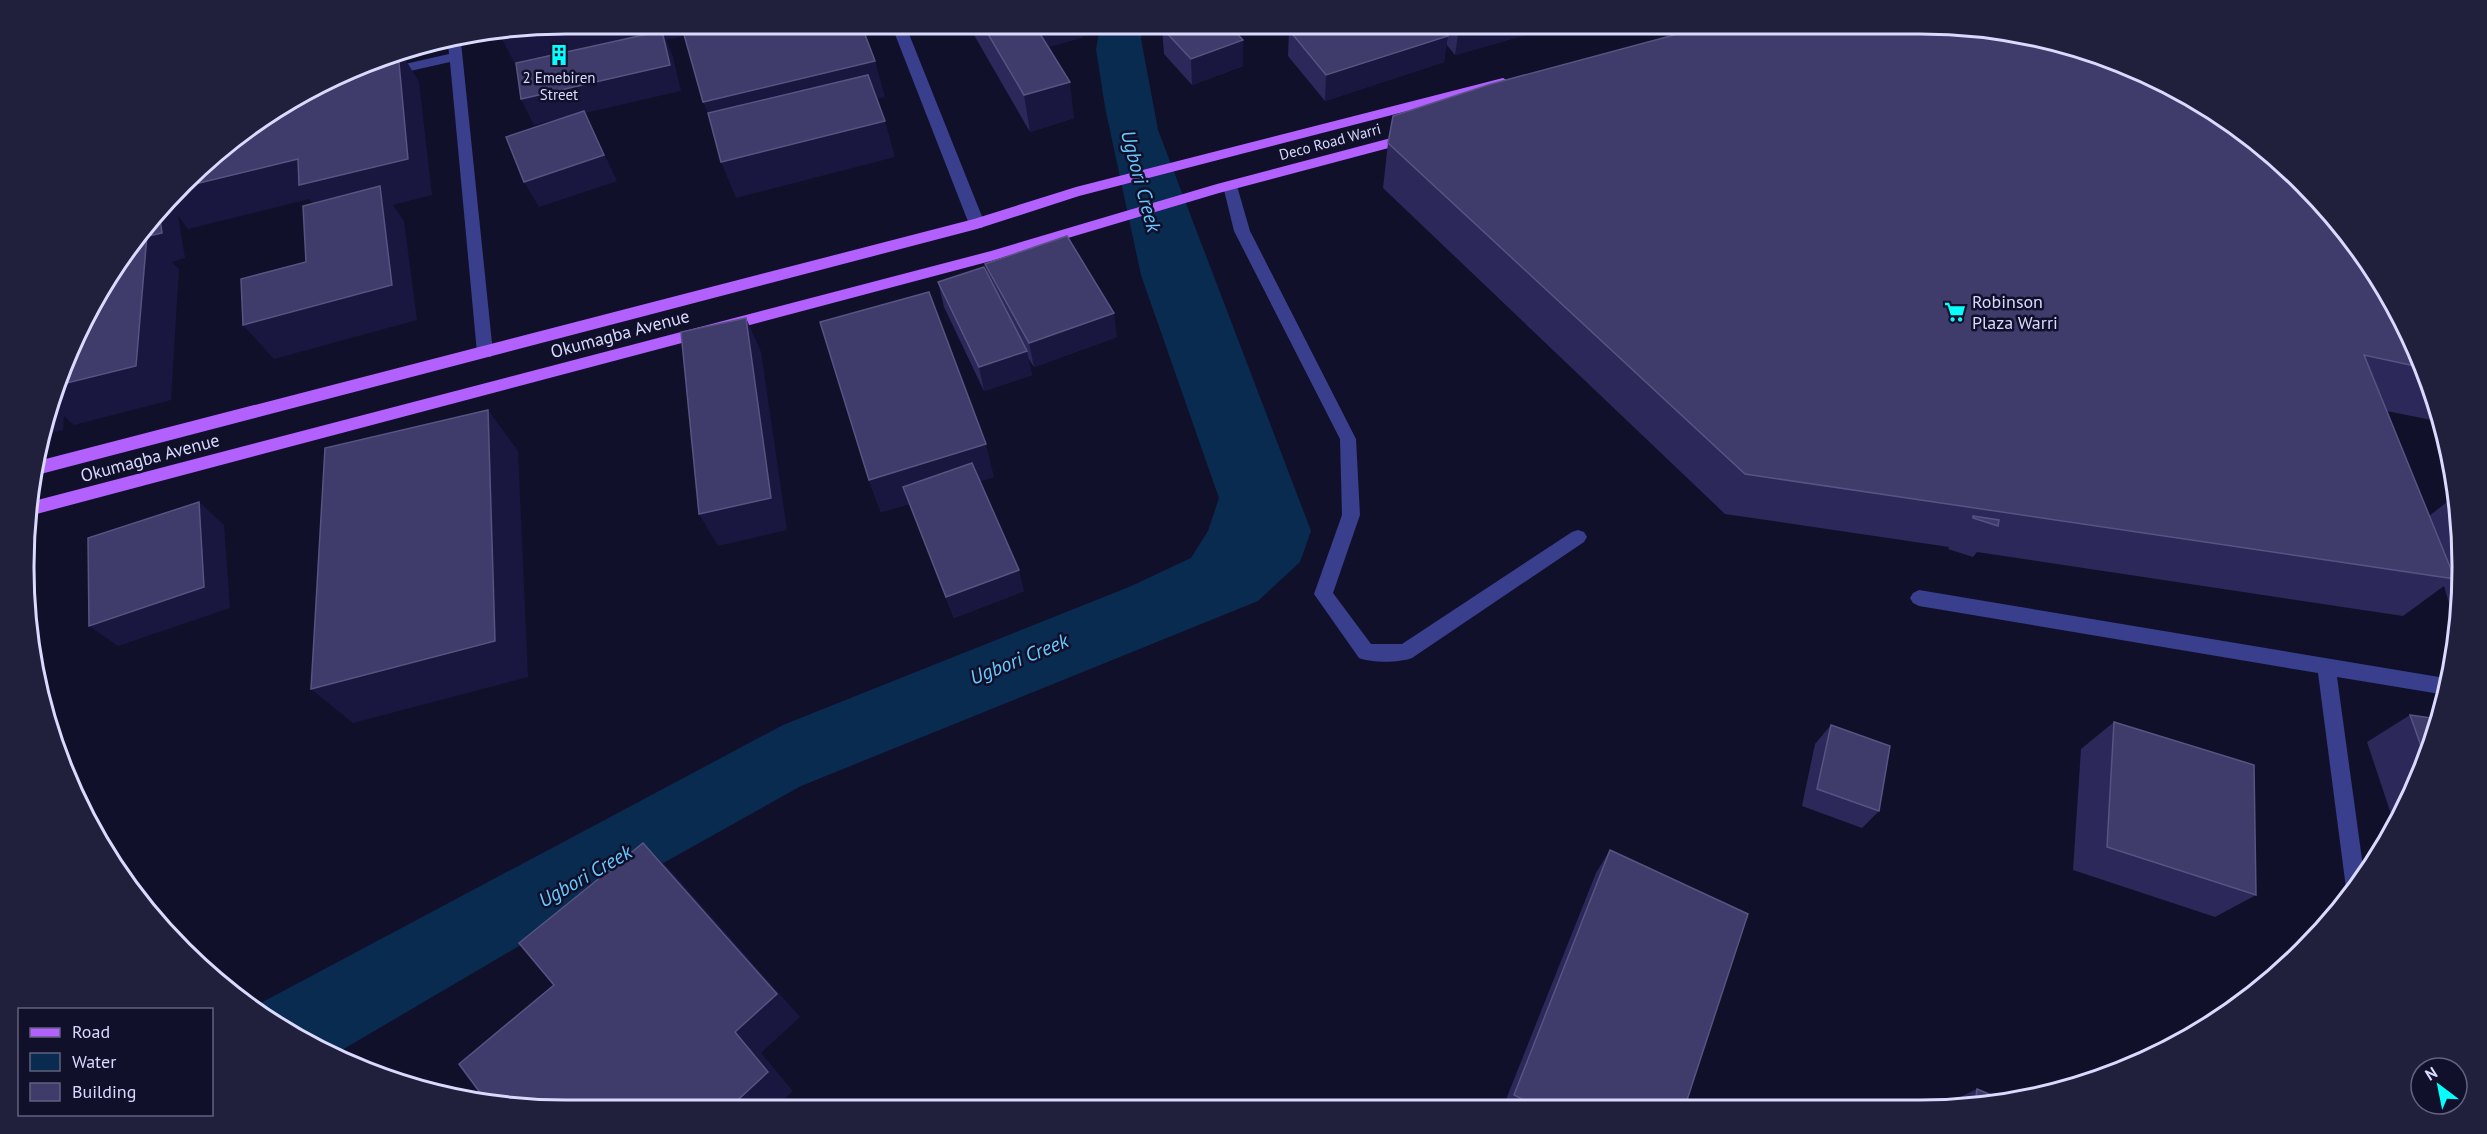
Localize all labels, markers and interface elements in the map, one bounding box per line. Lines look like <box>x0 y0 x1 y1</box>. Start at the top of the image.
building icon: 2 Emebiren Street <box>547 43 571 67</box>
place label: 2 Emebiren Street <box>522 68 596 104</box>
street label: Deco Road Warri <box>1277 119 1383 164</box>
water label: Ugbori Creek <box>1115 127 1167 236</box>
place label: Robinson Plaza Warri <box>1972 290 2058 334</box>
supermarket icon: Robinson Plaza Warri <box>1943 300 1967 324</box>
street label: Okumagba Avenue <box>548 304 692 363</box>
street label: Okumagba Avenue <box>78 428 222 487</box>
water label: Ugbori Creek <box>966 627 1073 691</box>
water label: Ugbori Creek <box>533 838 638 913</box>
legend <box>18 1008 213 1116</box>
text: Road <box>72 1020 110 1043</box>
text: Water <box>72 1050 116 1073</box>
north arrow <box>2409 1056 2469 1116</box>
text: N <box>2421 1062 2441 1085</box>
text: Building <box>72 1080 136 1103</box>

